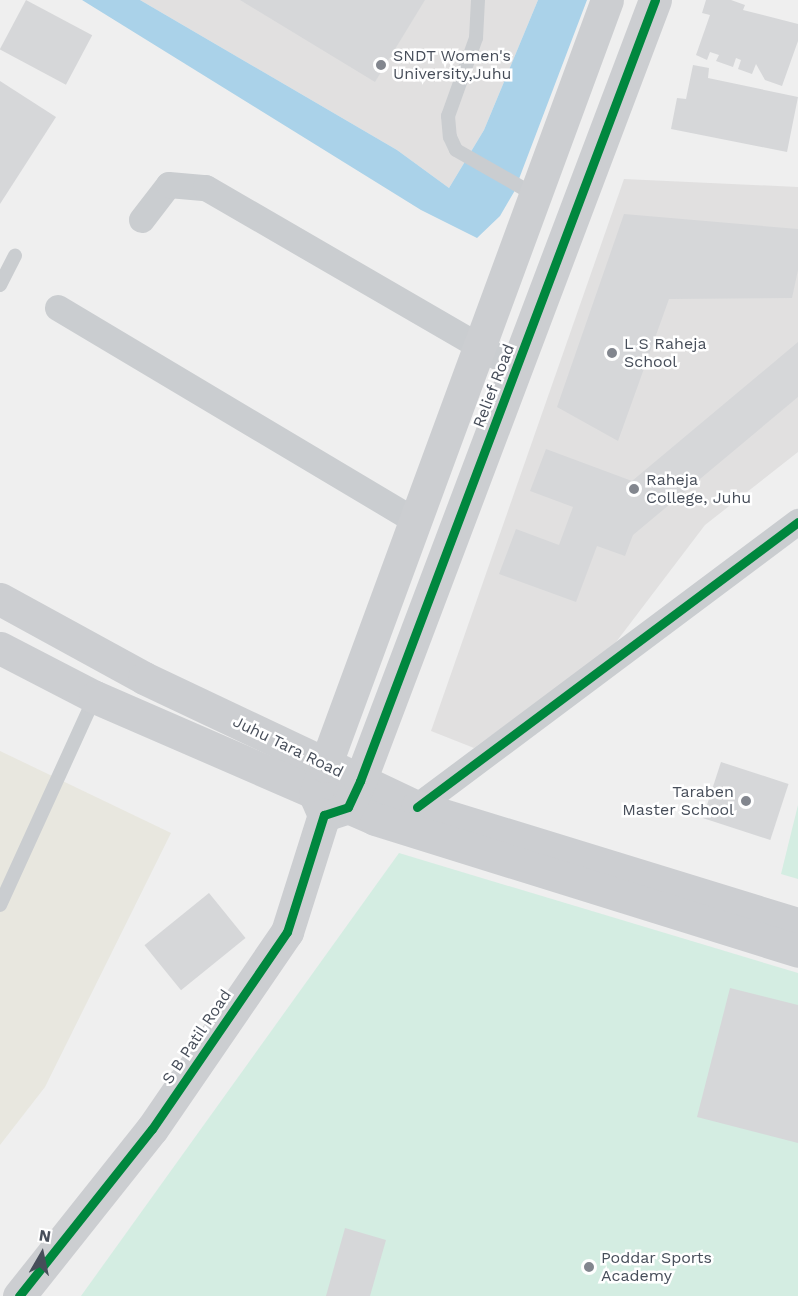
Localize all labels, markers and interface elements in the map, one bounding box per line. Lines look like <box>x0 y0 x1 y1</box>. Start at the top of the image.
place label: SNDT Women's University,Juhu <box>393 46 512 84</box>
marker: SNDT Women's University,Juhu <box>374 58 388 72</box>
place label: L S Raheja School <box>624 334 707 372</box>
street label: Relief Road <box>469 341 519 431</box>
marker: L S Raheja School <box>605 346 619 360</box>
place label: Raheja College, Juhu <box>646 470 752 508</box>
marker: Raheja College, Juhu <box>627 482 641 496</box>
street label: Juhu Tara Road <box>229 712 347 782</box>
place label: Taraben Master School <box>622 782 734 820</box>
marker: Taraben Master School <box>739 794 753 808</box>
street label: S B Patil Road <box>158 986 236 1088</box>
north arrow <box>12 1224 72 1284</box>
text: N <box>38 1225 52 1246</box>
place label: Poddar Sports Academy <box>601 1248 712 1286</box>
marker: Poddar Sports Academy <box>582 1260 596 1274</box>

